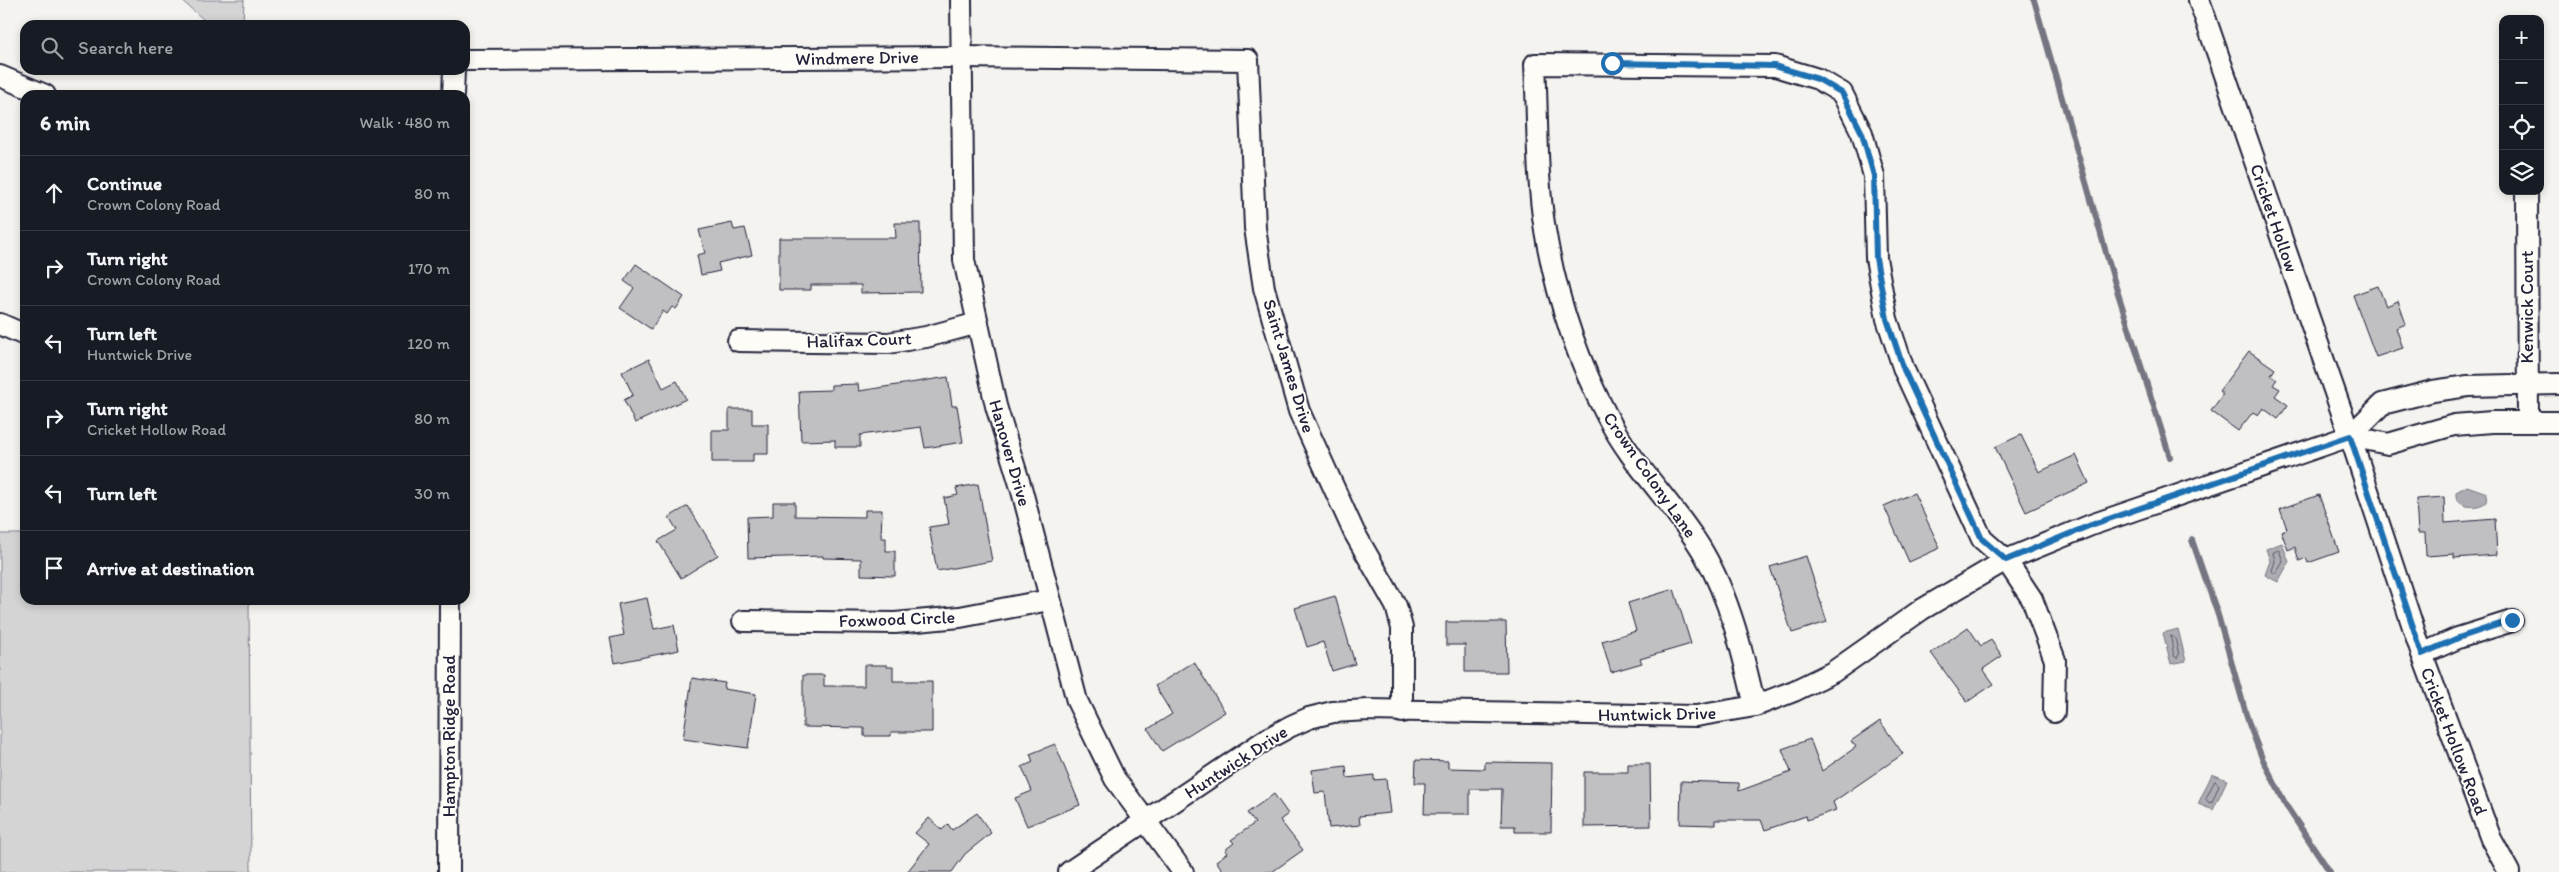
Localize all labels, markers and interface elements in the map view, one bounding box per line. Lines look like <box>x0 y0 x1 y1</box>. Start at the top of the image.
map controls <box>2499 15 2544 195</box>
button: + <box>2499 15 2544 60</box>
search box <box>20 20 470 75</box>
icon: search <box>38 34 66 62</box>
text: Search here <box>78 36 173 59</box>
street label: Windmere Drive <box>795 46 919 70</box>
route start <box>1601 52 1624 75</box>
button: − <box>2499 60 2544 105</box>
button: locate <box>2499 105 2544 150</box>
text: 6 min <box>40 110 90 135</box>
text: Walk · 480 m <box>360 113 450 132</box>
button: layers <box>2499 150 2544 195</box>
street label: Cricket Hollow <box>2245 161 2303 275</box>
text: Continue <box>87 172 162 195</box>
icon: ahead <box>40 179 68 207</box>
text: 80 m <box>414 184 450 203</box>
text: Crown Colony Road <box>87 195 221 214</box>
text: Turn right <box>87 247 168 270</box>
street label: Kenwick Court <box>2516 250 2538 364</box>
icon: right <box>40 254 68 282</box>
text: 170 m <box>408 259 450 278</box>
text: Crown Colony Road <box>87 270 221 289</box>
street label: Saint James Drive <box>1258 296 1320 436</box>
text: Turn left <box>87 322 157 345</box>
street label: Halifax Court <box>806 327 912 353</box>
icon: left <box>40 329 68 357</box>
text: 120 m <box>407 334 450 353</box>
text: Huntwick Drive <box>87 345 192 364</box>
text: Turn right <box>87 397 168 420</box>
street label: Hanover Drive <box>984 397 1036 509</box>
icon: right <box>40 404 68 432</box>
street label: Crown Colony Lane <box>1598 408 1702 542</box>
text: 80 m <box>414 409 450 428</box>
text: Cricket Hollow Road <box>87 420 226 439</box>
icon: left <box>40 479 68 507</box>
text: Turn left <box>87 482 157 505</box>
text: 30 m <box>414 484 450 503</box>
icon: arrive <box>40 554 68 582</box>
text: Arrive at destination <box>87 557 254 580</box>
street label: Foxwood Circle <box>838 606 956 632</box>
route end <box>2501 609 2524 632</box>
street label: Hampton Ridge Road <box>438 655 460 817</box>
street label: Cricket Hollow Road <box>2416 664 2492 818</box>
street label: Huntwick Drive <box>1598 702 1716 726</box>
street label: Huntwick Drive <box>1180 721 1292 803</box>

